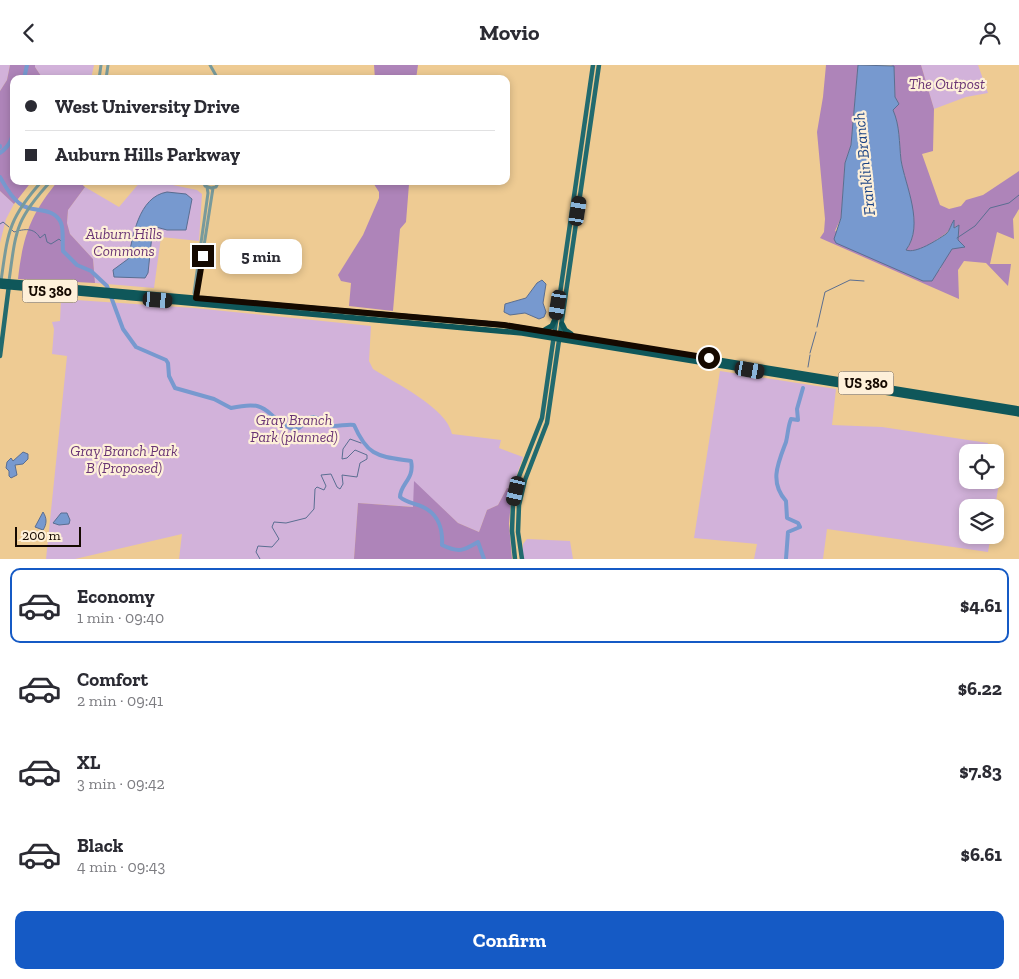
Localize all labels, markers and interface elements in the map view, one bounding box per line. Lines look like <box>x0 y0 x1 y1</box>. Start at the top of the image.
icon: back <box>15 19 43 47</box>
text: Movio <box>479 19 540 46</box>
icon: person <box>976 19 1004 47</box>
park label: The Outpost <box>909 75 985 93</box>
text: West University Drive <box>55 95 240 118</box>
water label: Franklin Branch <box>849 111 879 217</box>
text: Auburn Hills Parkway <box>55 143 240 166</box>
car <box>568 195 587 227</box>
park label: Auburn Hills Commons <box>85 225 162 260</box>
callout: 5 min <box>220 239 303 273</box>
route end <box>192 245 214 267</box>
text: 5 min <box>241 247 281 266</box>
road number: US 380 <box>22 280 78 303</box>
car <box>548 289 567 321</box>
car <box>142 291 173 309</box>
route start <box>698 347 720 369</box>
car <box>733 360 766 380</box>
road number: US 380 <box>838 371 894 395</box>
park label: Gray Branch Park (planned) <box>250 411 338 446</box>
park label: Gray Branch Park B (Proposed) <box>70 442 178 477</box>
map controls <box>959 444 1004 544</box>
button: locate <box>959 444 1004 489</box>
car <box>505 475 526 507</box>
button: layers <box>959 499 1004 544</box>
scale bar <box>15 524 81 547</box>
text: 200 m <box>22 527 61 544</box>
icon: car <box>17 583 62 628</box>
text: Economy <box>77 585 155 608</box>
text: $4.61 <box>960 594 1002 617</box>
text: 1 min · 09:40 <box>77 608 164 627</box>
icon: car <box>17 666 62 711</box>
text: Comfort <box>77 668 148 691</box>
text: $6.22 <box>958 677 1002 700</box>
text: 2 min · 09:41 <box>77 691 163 710</box>
icon: car <box>17 749 62 794</box>
text: XL <box>77 751 100 774</box>
text: $7.83 <box>959 760 1002 783</box>
text: 3 min · 09:42 <box>77 774 165 793</box>
icon: car <box>17 832 62 877</box>
text: Black <box>77 834 123 857</box>
text: $6.61 <box>961 843 1002 866</box>
text: 4 min · 09:43 <box>77 857 165 876</box>
button: Confirm <box>15 911 1004 969</box>

